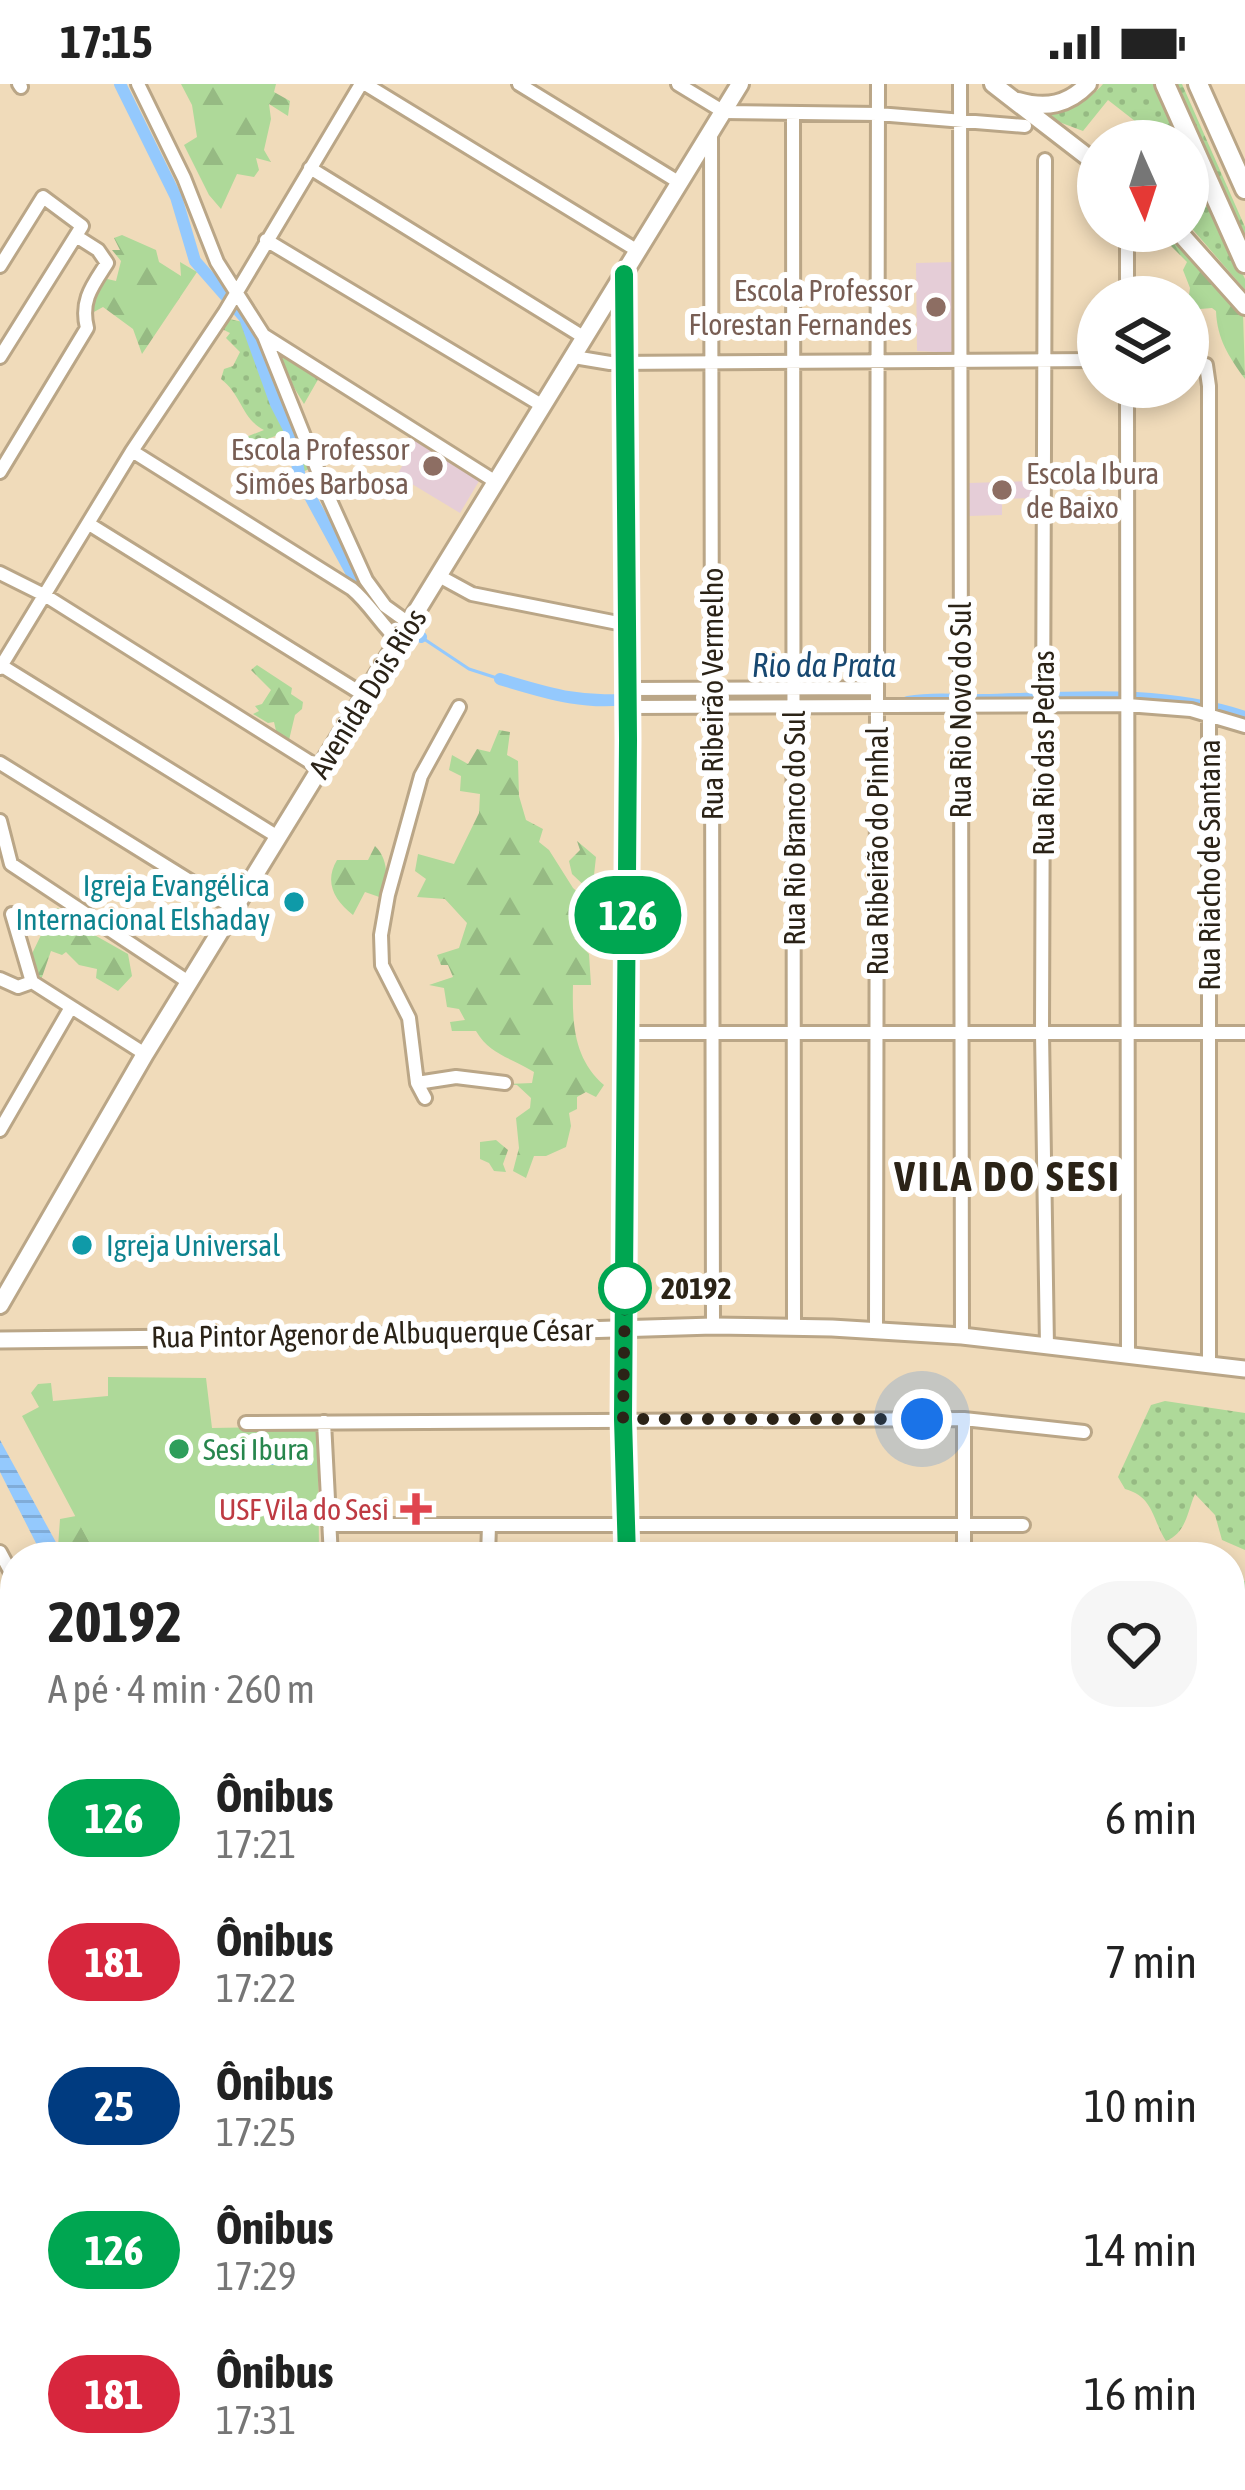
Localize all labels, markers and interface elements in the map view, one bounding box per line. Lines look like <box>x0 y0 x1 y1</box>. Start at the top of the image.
text: 17:15 <box>60 16 153 68</box>
north arrow <box>1077 120 1209 252</box>
map controls <box>1077 120 1209 408</box>
place label: Escola Professor Florestan Fernandes <box>688 273 913 341</box>
button: layers <box>1077 276 1209 408</box>
marker: Escola Professor Florestan Fernandes <box>923 294 949 320</box>
place label: Escola Professor Simões Barbosa <box>231 432 410 500</box>
marker: Escola Professor Simões Barbosa <box>420 453 446 479</box>
place label: Escola Ibura de Baixo <box>1026 456 1159 524</box>
marker: Escola Ibura de Baixo <box>989 477 1015 503</box>
street label: Rua Ribeirão Vermelho <box>695 568 729 820</box>
street label: Avenida Dois Rios <box>301 602 433 784</box>
street label: Rua Rio Novo do Sul <box>943 602 977 818</box>
water label: Rio da Prata <box>752 646 896 684</box>
street label: Rua Rio das Pedras <box>1026 650 1060 856</box>
street label: Rua Rio Branco do Sul <box>777 710 811 946</box>
street label: Rua Ribeirão do Pinhal <box>860 726 894 976</box>
street label: Rua Riacho de Santana <box>1192 739 1226 991</box>
place label: Igreja Evangélica Internacional Elshaday <box>15 868 270 936</box>
line badge: 126 <box>559 876 697 954</box>
marker: Igreja Evangélica Internacional Elshaday <box>281 889 307 915</box>
text: 126 <box>598 891 658 939</box>
district label: VILA DO SESI <box>893 1152 1122 1200</box>
place label: Igreja Universal <box>106 1228 280 1262</box>
marker: Igreja Universal <box>69 1232 95 1258</box>
marker: 20192 <box>600 1263 650 1313</box>
place label: 20192 <box>661 1271 732 1305</box>
street label: Rua Pintor Agenor de Albuquerque César <box>151 1312 594 1354</box>
your location <box>892 1389 952 1449</box>
place label: Sesi Ibura <box>203 1432 309 1466</box>
marker: Sesi Ibura <box>166 1436 192 1462</box>
place label: USF Vila do Sesi <box>219 1492 389 1526</box>
marker: USF Vila do Sesi <box>400 1493 432 1525</box>
button: heart <box>1071 1581 1197 1707</box>
text: 20192 <box>48 1589 182 1654</box>
text: A pé · 4 min · 260 m <box>48 1667 315 1711</box>
text: Ônibus <box>216 1770 333 1822</box>
text: 6 min <box>1105 1792 1197 1844</box>
text: 126 <box>84 1794 144 1842</box>
text: 17:21 <box>216 1822 296 1866</box>
text: Ônibus <box>216 1914 333 1966</box>
text: 7 min <box>1105 1936 1197 1988</box>
text: 181 <box>84 1938 144 1986</box>
text: 17:22 <box>216 1966 296 2010</box>
text: Ônibus <box>216 2058 333 2110</box>
text: 10 min <box>1084 2080 1197 2132</box>
text: 25 <box>94 2082 134 2130</box>
text: 17:25 <box>216 2110 296 2154</box>
text: Ônibus <box>216 2202 333 2254</box>
text: 14 min <box>1084 2224 1197 2276</box>
text: 126 <box>84 2226 144 2274</box>
text: 17:29 <box>216 2254 296 2298</box>
text: Ônibus <box>216 2346 333 2398</box>
text: 16 min <box>1084 2368 1197 2420</box>
text: 181 <box>84 2370 144 2418</box>
text: 17:31 <box>216 2398 296 2442</box>

